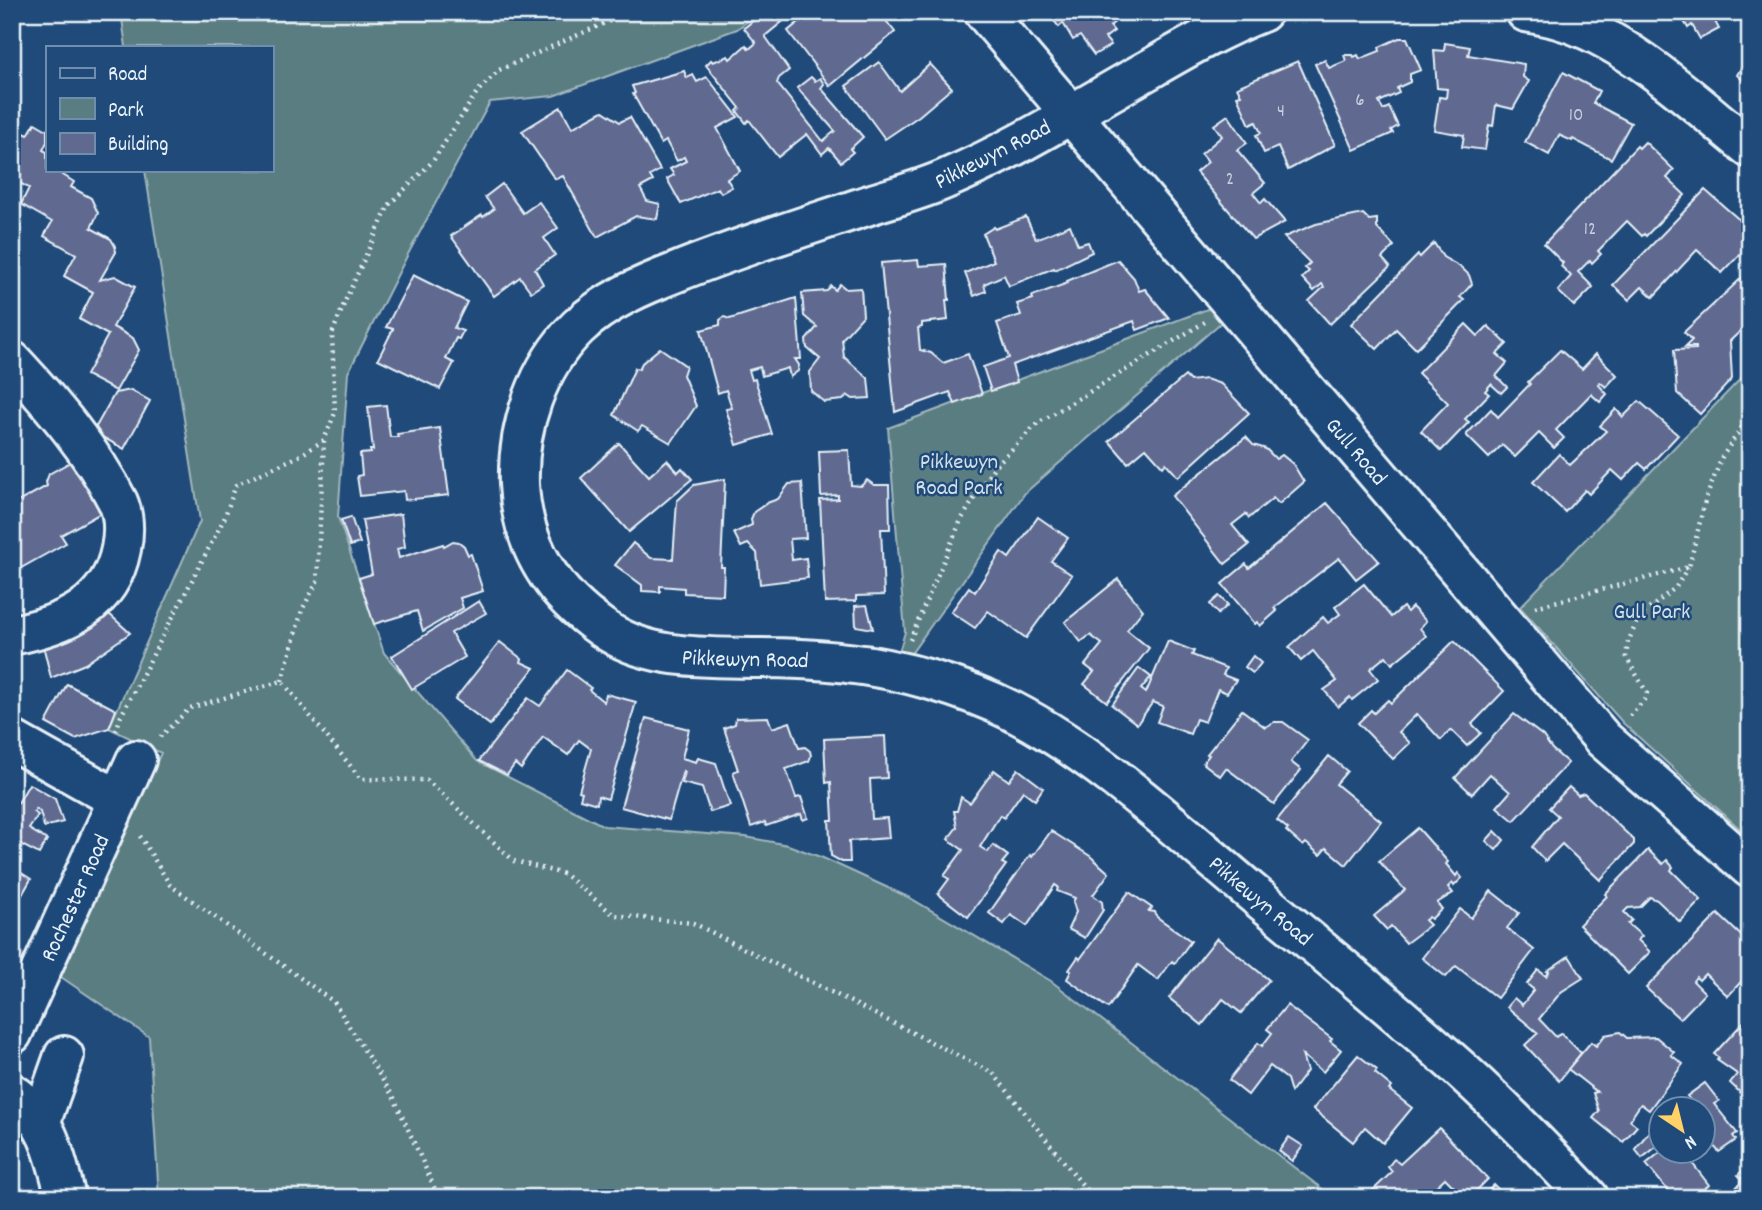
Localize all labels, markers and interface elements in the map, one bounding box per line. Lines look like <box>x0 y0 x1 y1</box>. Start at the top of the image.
legend <box>46 46 273 172</box>
text: Road <box>108 61 147 91</box>
house number: 6 <box>1355 88 1365 115</box>
text: Park <box>108 97 144 127</box>
house number: 4 <box>1277 99 1285 126</box>
house number: 10 <box>1569 103 1583 130</box>
street label: Pikkewyn Road <box>930 113 1058 200</box>
text: Building <box>108 131 168 161</box>
house number: 2 <box>1226 167 1234 194</box>
house number: 12 <box>1584 217 1596 244</box>
street label: Gull Road <box>1316 411 1394 494</box>
park label: Pikkewyn Road Park <box>915 447 1003 506</box>
park label: Gull Park <box>1614 597 1690 630</box>
street label: Pikkewyn Road <box>680 642 809 679</box>
street label: Rochester Road <box>34 830 120 968</box>
street label: Pikkewyn Road <box>1200 849 1318 956</box>
north arrow <box>1646 1094 1716 1164</box>
text: N <box>1678 1127 1701 1155</box>

